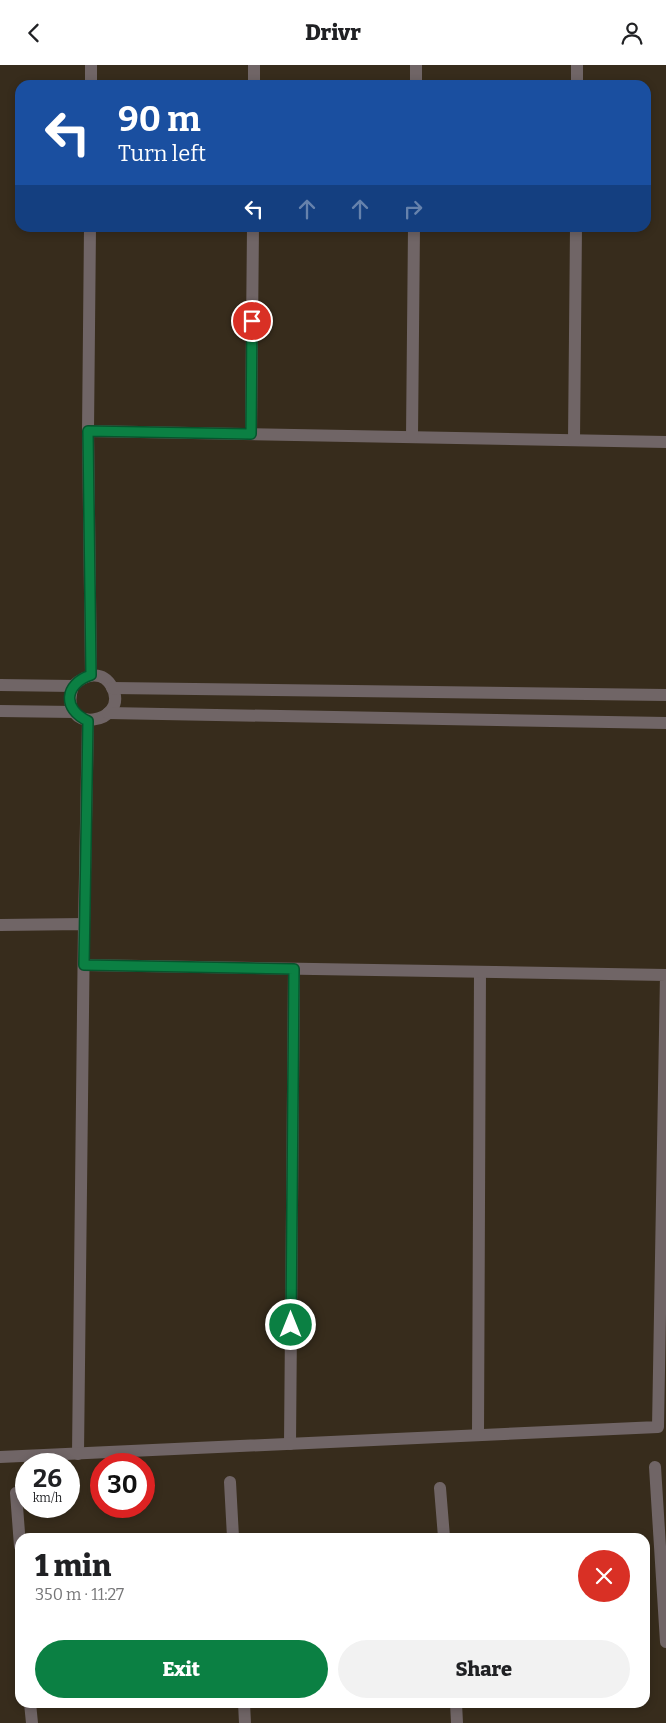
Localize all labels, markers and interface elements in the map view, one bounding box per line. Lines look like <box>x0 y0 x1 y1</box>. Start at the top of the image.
icon: back <box>20 19 48 47</box>
text: Drivr <box>305 19 361 46</box>
icon: person <box>618 19 646 47</box>
text: 90 m <box>118 98 201 140</box>
icon: left <box>35 100 100 165</box>
text: Turn left <box>118 140 206 167</box>
icon: left <box>240 195 268 223</box>
icon: ahead <box>293 195 321 223</box>
icon: ahead <box>346 195 374 223</box>
icon: right <box>399 195 427 223</box>
pin <box>231 300 273 342</box>
icon: arrive <box>238 307 266 335</box>
position arrow <box>264 1298 316 1350</box>
speed limit sign: 30 <box>90 1453 155 1518</box>
text: 26 <box>33 1464 62 1494</box>
text: km/h <box>33 1491 62 1505</box>
text: 1 min <box>35 1548 111 1584</box>
button: close <box>578 1550 630 1602</box>
text: 350 m · 11:27 <box>35 1585 124 1604</box>
button: Exit <box>35 1640 328 1698</box>
button: Share <box>338 1640 630 1698</box>

